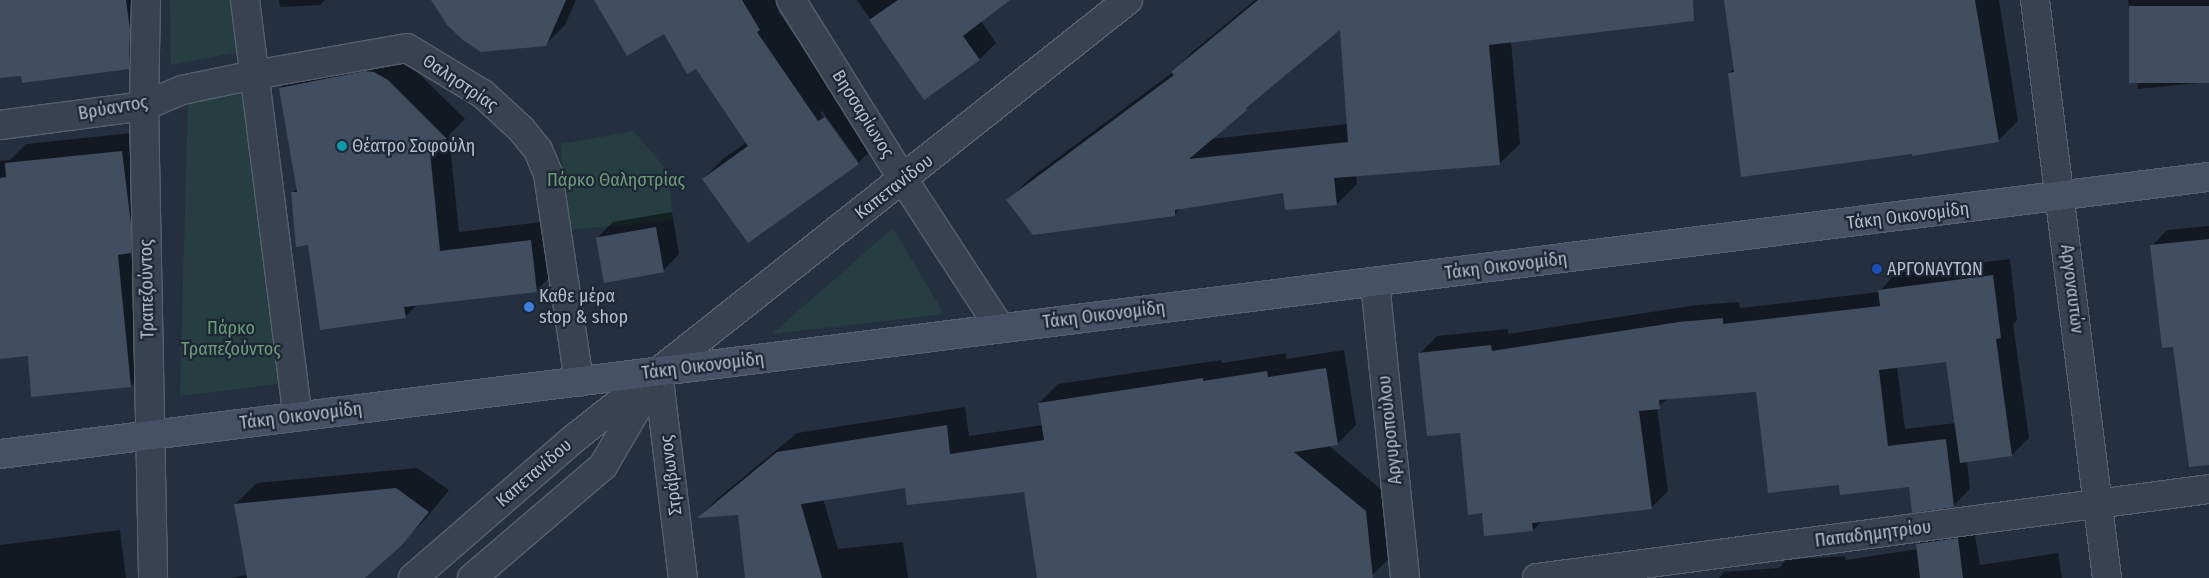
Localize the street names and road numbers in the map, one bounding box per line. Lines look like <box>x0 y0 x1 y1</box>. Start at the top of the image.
street label: Θαληστρίας <box>418 50 502 116</box>
street label: Βησσαρίωνος <box>827 66 899 162</box>
street label: Βρύαντος <box>77 91 149 125</box>
street label: Καπετανίδου <box>851 150 937 224</box>
street label: Τάκη Οικονομίδη <box>1846 198 1970 234</box>
street label: Τραπεζούντος <box>135 239 159 339</box>
street label: Αργοναυτών <box>2056 243 2088 335</box>
street label: Τάκη Οικονομίδη <box>1444 248 1568 284</box>
street label: Τάκη Οικονομίδη <box>1042 297 1166 333</box>
street label: Τάκη Οικονομίδη <box>641 348 765 384</box>
street label: Αργυροπούλου <box>1374 374 1406 486</box>
street label: Τάκη Οικονομίδη <box>239 398 363 434</box>
street label: Καπετανίδου <box>492 434 576 512</box>
street label: Στράβωνος <box>655 434 687 516</box>
street label: Παπαδημητρίου <box>1814 516 1932 552</box>

